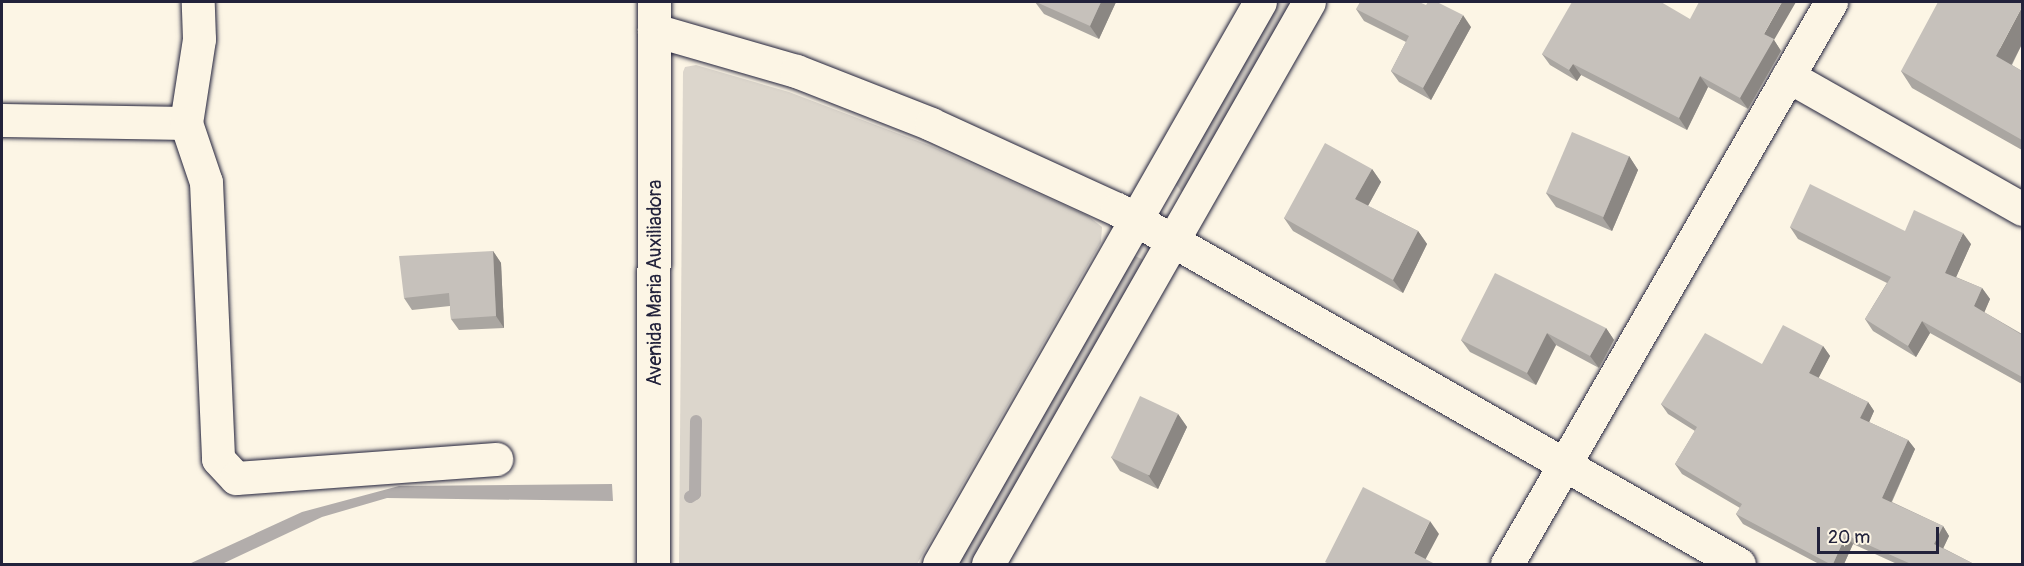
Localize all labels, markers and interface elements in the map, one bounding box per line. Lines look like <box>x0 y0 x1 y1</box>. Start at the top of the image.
street label: Avenida Maria Auxiliadora <box>642 180 666 386</box>
scale bar <box>1820 515 1942 553</box>
text: 20 m <box>1828 526 1870 549</box>

